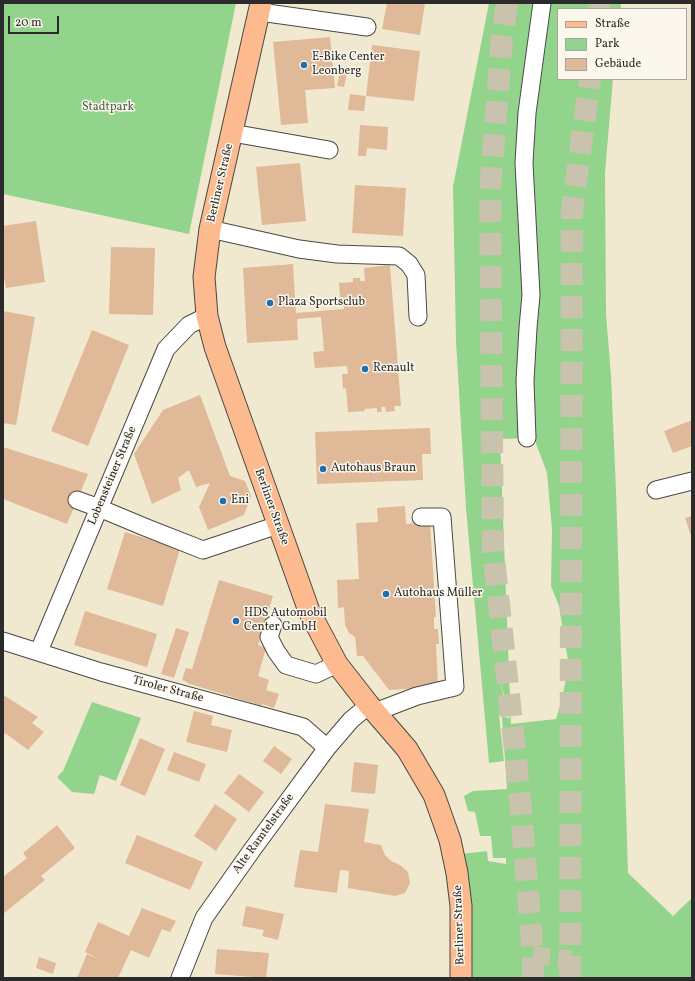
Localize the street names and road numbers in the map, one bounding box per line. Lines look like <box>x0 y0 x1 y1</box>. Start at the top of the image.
street label: Berliner Straße <box>205 142 237 224</box>
street label: Lobensteiner Straße <box>86 424 140 528</box>
street label: Berliner Straße <box>250 467 292 547</box>
street label: Tiroler Straße <box>131 674 205 706</box>
street label: Alte Ramtelstraße <box>230 791 298 877</box>
street label: Berliner Straße <box>451 885 469 965</box>

